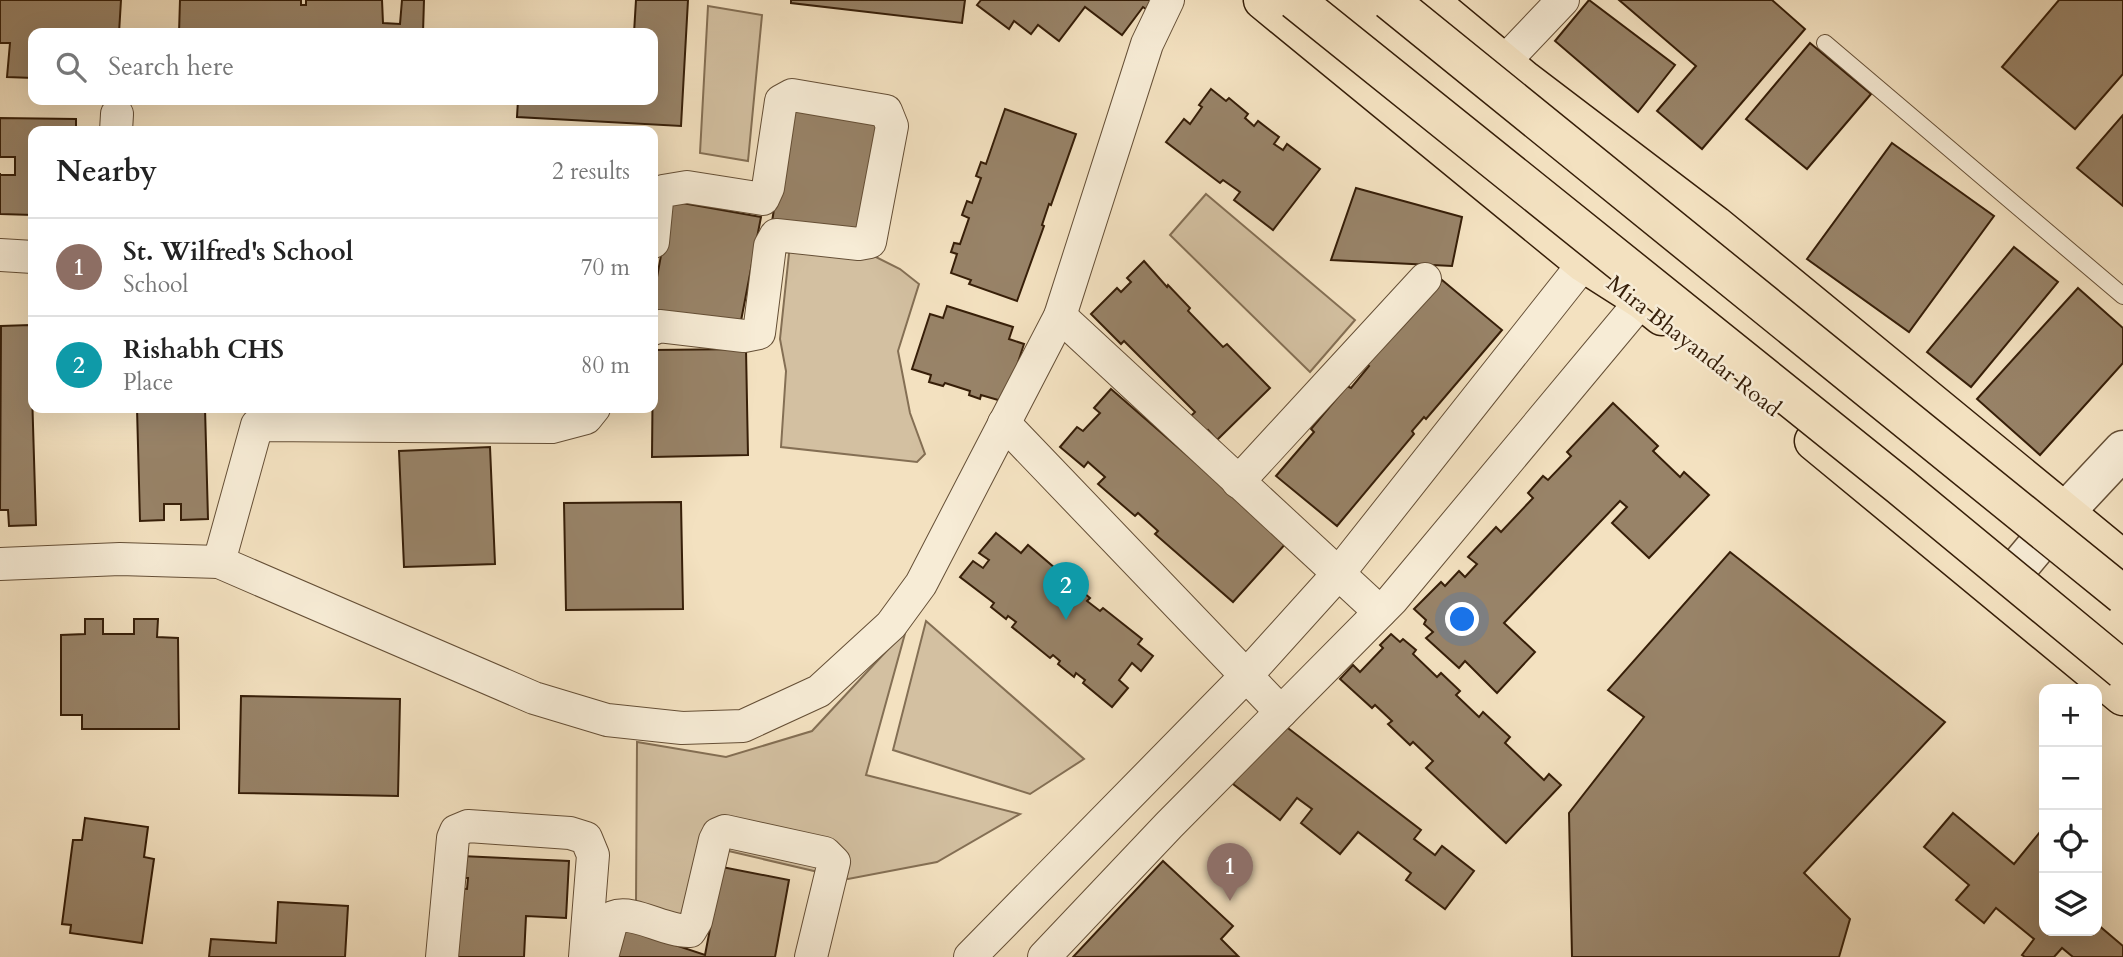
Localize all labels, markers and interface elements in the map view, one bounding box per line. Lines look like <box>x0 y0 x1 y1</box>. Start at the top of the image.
search box <box>28 28 658 105</box>
icon: search <box>52 48 90 86</box>
text: Search here <box>108 49 234 84</box>
text: Nearby <box>56 151 157 192</box>
text: 2 results <box>552 156 630 187</box>
text: St. Wilfred's School <box>123 234 353 269</box>
text: 1 <box>73 252 85 283</box>
text: 70 m <box>581 252 630 283</box>
street label: Mira Bhayandar Road <box>1600 268 1788 424</box>
text: School <box>123 269 188 300</box>
text: Rishabh CHS <box>123 332 284 367</box>
text: 2 <box>73 350 85 381</box>
text: 80 m <box>581 350 630 381</box>
text: Place <box>123 367 173 398</box>
pin: 2 <box>1043 562 1089 620</box>
your location <box>1445 602 1479 636</box>
map controls <box>2039 684 2102 936</box>
button: + <box>2039 684 2102 747</box>
button: − <box>2039 747 2102 810</box>
button: locate <box>2039 810 2102 873</box>
pin: 1 <box>1207 843 1253 901</box>
button: layers <box>2039 873 2102 936</box>

